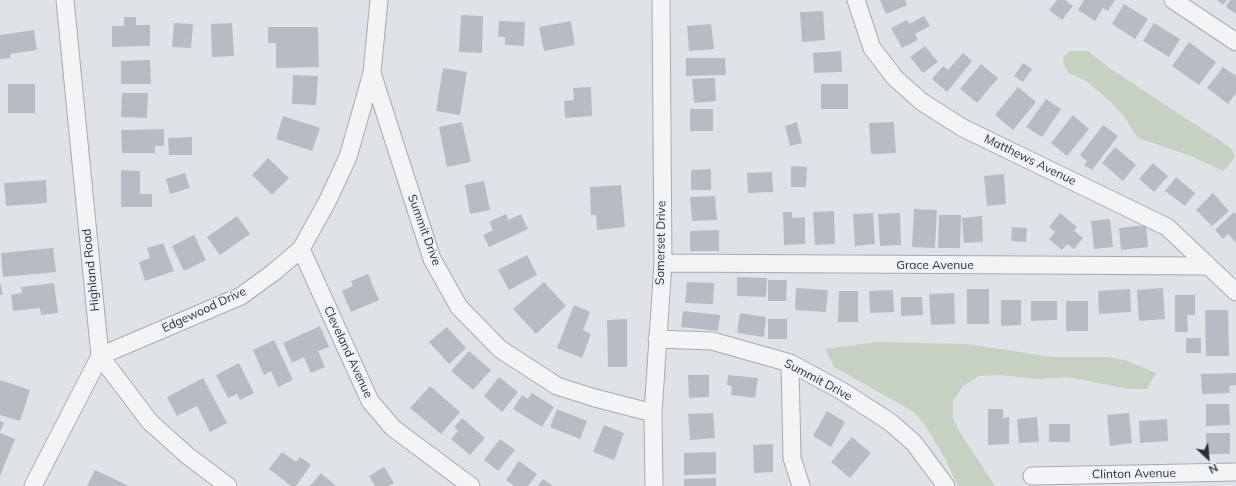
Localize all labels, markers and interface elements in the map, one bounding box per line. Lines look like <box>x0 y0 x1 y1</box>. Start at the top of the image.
street label: Matthews Avenue <box>982 132 1078 188</box>
street label: Summit Drive <box>404 192 444 268</box>
street label: Somerset Drive <box>653 201 669 285</box>
street label: Highland Road <box>79 228 103 312</box>
street label: Grace Avenue <box>896 258 974 272</box>
street label: Edgewood Drive <box>160 284 248 336</box>
street label: Cleveland Avenue <box>320 304 376 400</box>
street label: Summit Drive <box>782 356 854 404</box>
north arrow <box>1188 438 1228 478</box>
text: N <box>1206 461 1220 477</box>
street label: Clinton Avenue <box>1092 466 1176 482</box>

